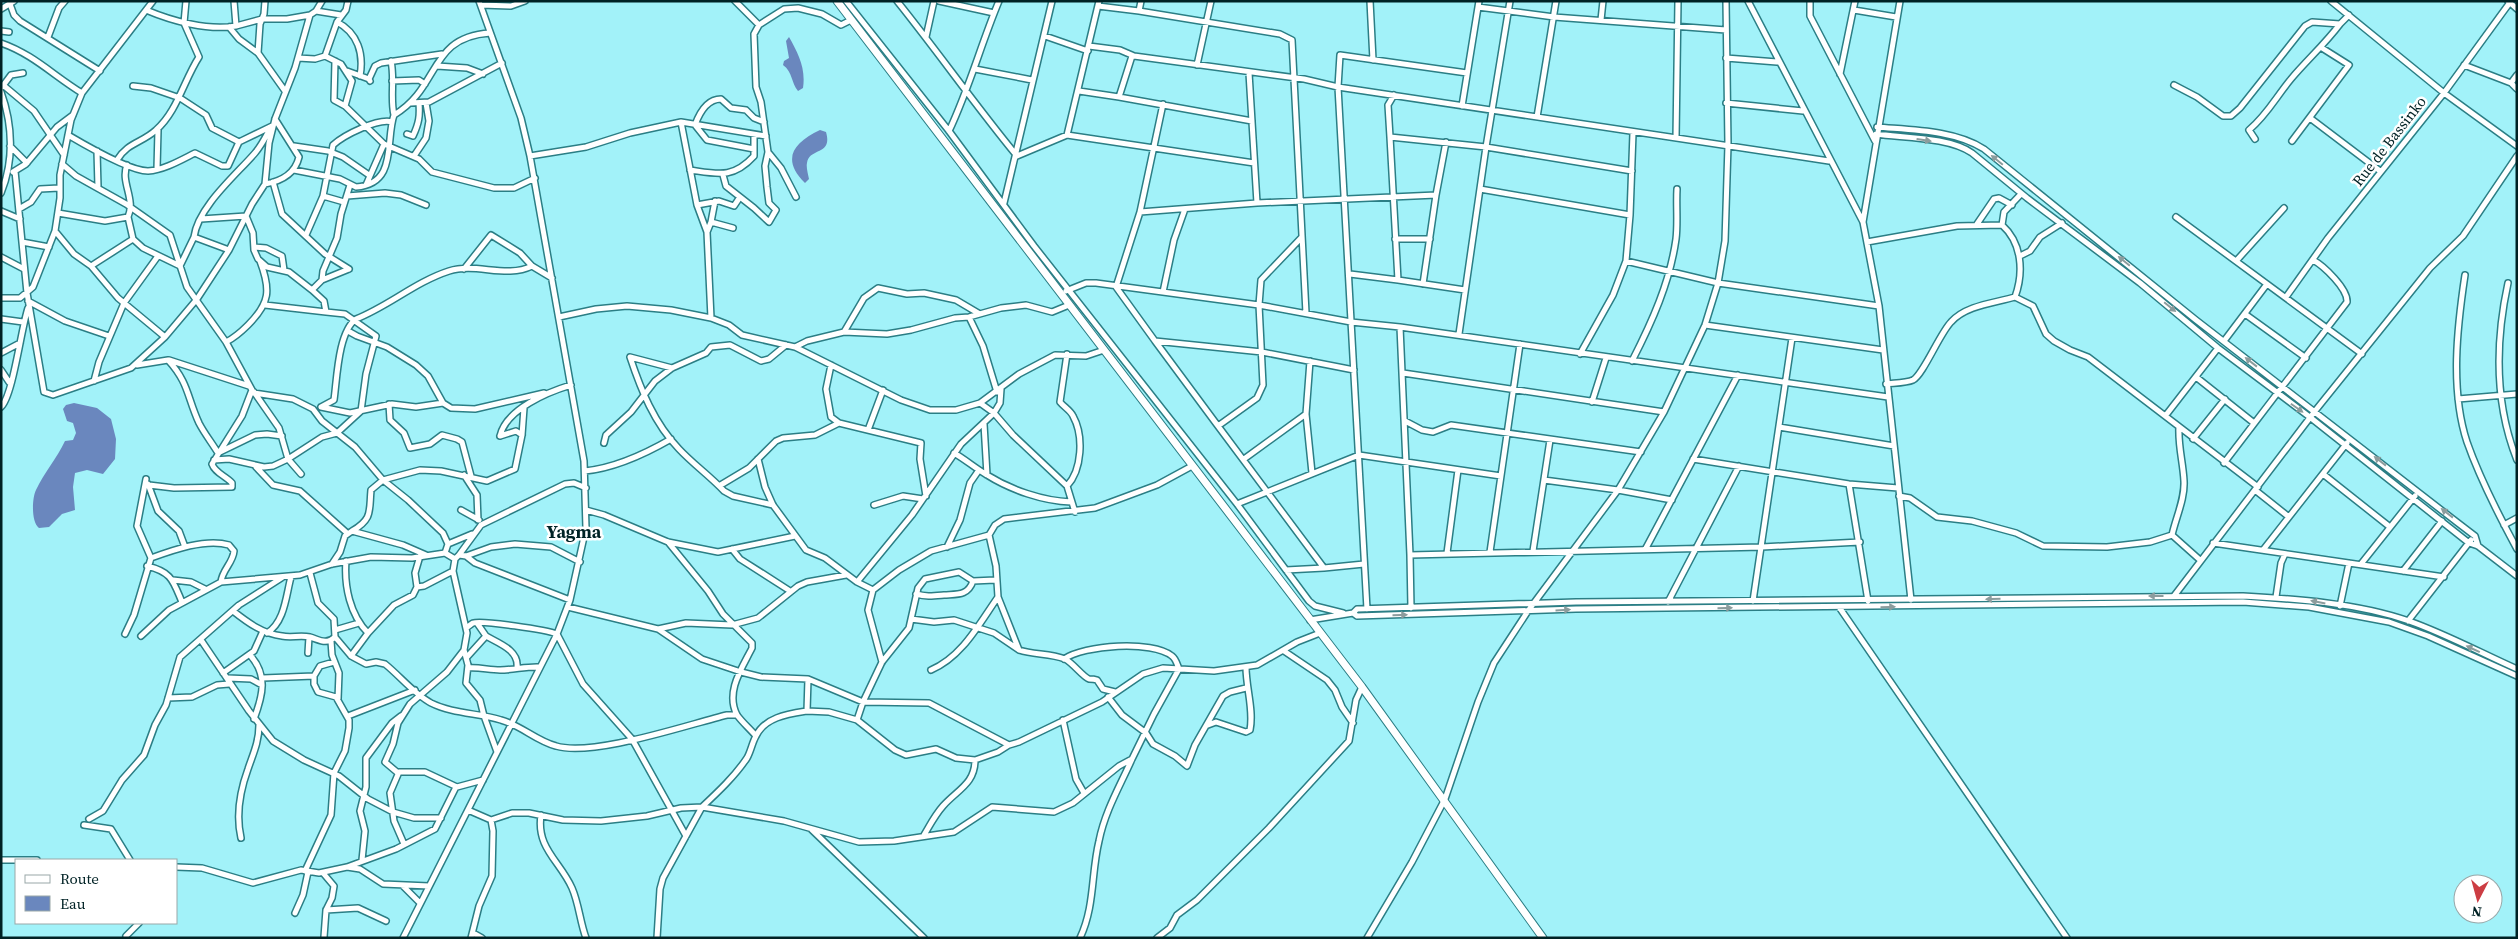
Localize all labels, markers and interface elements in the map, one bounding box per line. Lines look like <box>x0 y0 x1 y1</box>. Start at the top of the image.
street label: Rue de Bassinko <box>2347 92 2431 190</box>
one-way arrow <box>1917 136 1933 144</box>
one-way arrow <box>1991 155 2003 166</box>
one-way arrow <box>2118 256 2131 267</box>
one-way arrow <box>2163 302 2176 313</box>
one-way arrow <box>2244 357 2258 367</box>
one-way arrow <box>2290 403 2304 413</box>
one-way arrow <box>2374 455 2387 466</box>
one-way arrow <box>2441 508 2454 519</box>
district label: Yagma <box>547 519 602 544</box>
one-way arrow <box>2147 592 2163 600</box>
one-way arrow <box>1985 595 2001 603</box>
one-way arrow <box>2309 597 2325 605</box>
one-way arrow <box>1880 603 1896 611</box>
one-way arrow <box>1717 604 1733 612</box>
one-way arrow <box>1555 605 1571 613</box>
one-way arrow <box>1392 611 1408 619</box>
one-way arrow <box>2465 644 2480 653</box>
legend <box>15 859 178 924</box>
text: Route <box>60 868 99 889</box>
north arrow <box>2453 874 2503 924</box>
text: Eau <box>60 893 86 914</box>
text: N <box>2471 901 2483 922</box>

